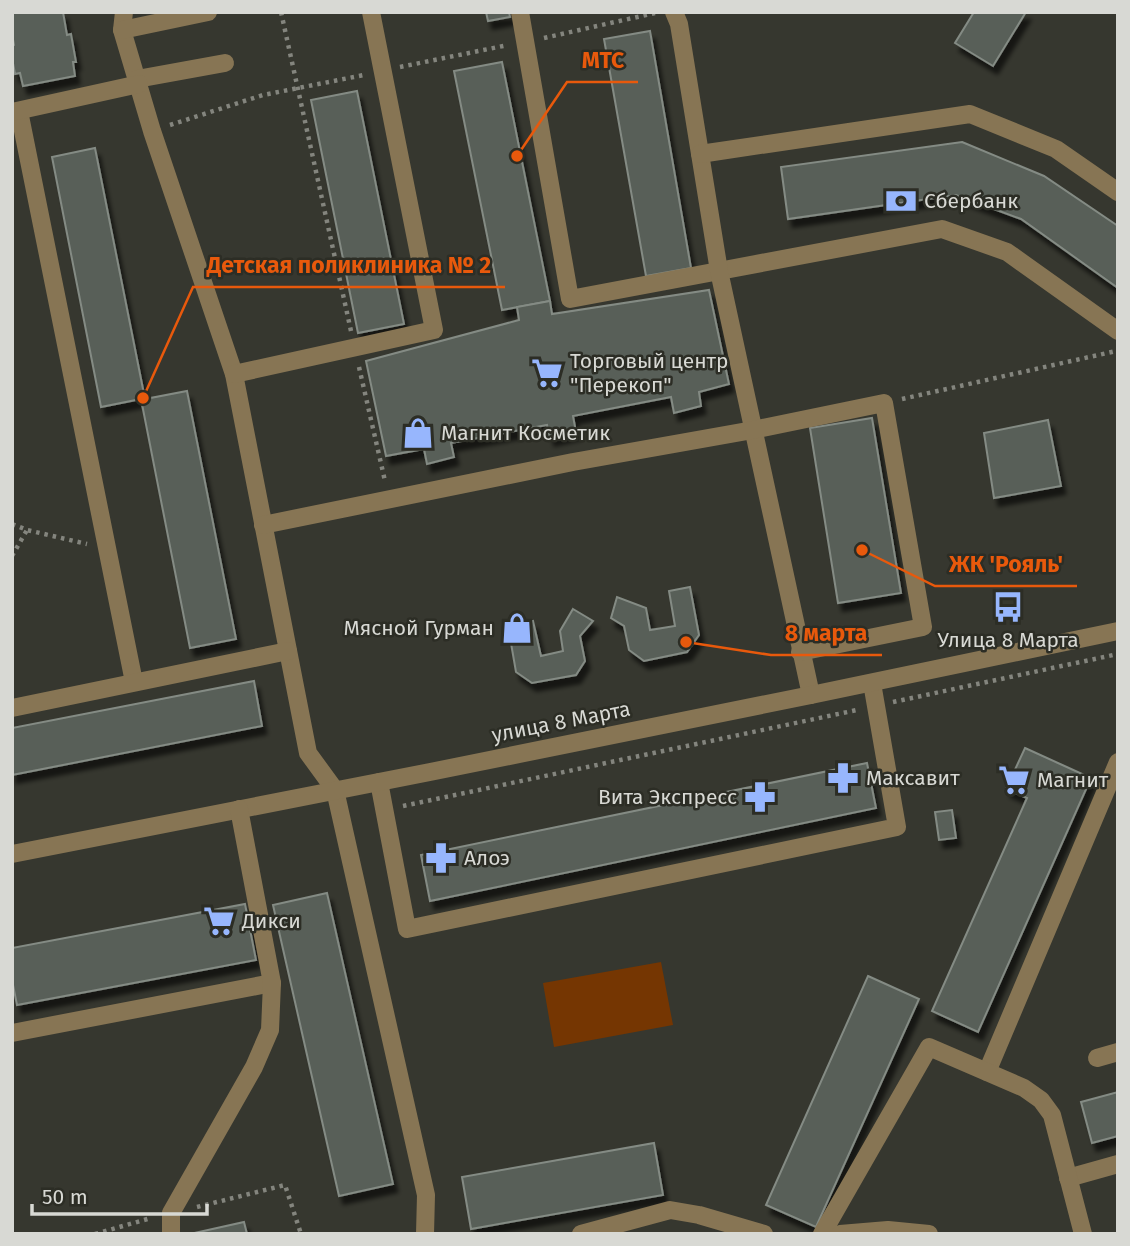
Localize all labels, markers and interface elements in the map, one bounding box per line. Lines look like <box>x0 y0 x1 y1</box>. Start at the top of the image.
callout: МТС <box>567 38 638 82</box>
text: МТС <box>582 46 625 74</box>
bank icon: Сбербанк <box>884 184 918 218</box>
place label: Сбербанк <box>924 188 1018 214</box>
callout: Детская поликлиника № 2 <box>193 243 505 287</box>
text: Детская поликлиника № 2 <box>206 251 491 279</box>
place label: Торговый центр "Перекоп" <box>570 348 729 398</box>
supermarket icon: Торговый центр "Перекоп" <box>530 356 564 390</box>
shop icon: Магнит Косметик <box>401 416 435 450</box>
place label: Магнит Косметик <box>441 420 610 446</box>
callout: ЖК 'Рояль' <box>935 542 1077 586</box>
text: ЖК 'Рояль' <box>948 550 1063 578</box>
bus stop icon: Улица 8 Марта <box>991 590 1025 624</box>
shop icon: Мясной Гурман <box>500 611 534 645</box>
callout: 8 марта <box>771 611 882 655</box>
place label: Мясной Гурман <box>343 615 494 641</box>
text: 8 марта <box>785 619 867 647</box>
place label: Улица 8 Марта <box>937 627 1079 653</box>
street label: улица 8 Марта <box>489 696 633 748</box>
pharmacy icon: Максавит <box>826 761 860 795</box>
supermarket icon: Магнит <box>997 763 1031 797</box>
place label: Максавит <box>866 765 960 791</box>
place label: Магнит <box>1037 767 1109 793</box>
pharmacy icon: Вита Экспресс <box>743 780 777 814</box>
place label: Вита Экспресс <box>598 784 737 810</box>
pharmacy icon: Алоэ <box>424 841 458 875</box>
place label: Алоэ <box>464 845 510 871</box>
supermarket icon: Дикси <box>202 904 236 938</box>
place label: Дикси <box>241 908 301 934</box>
scale bar <box>32 1172 206 1216</box>
text: 50 m <box>42 1184 88 1210</box>

